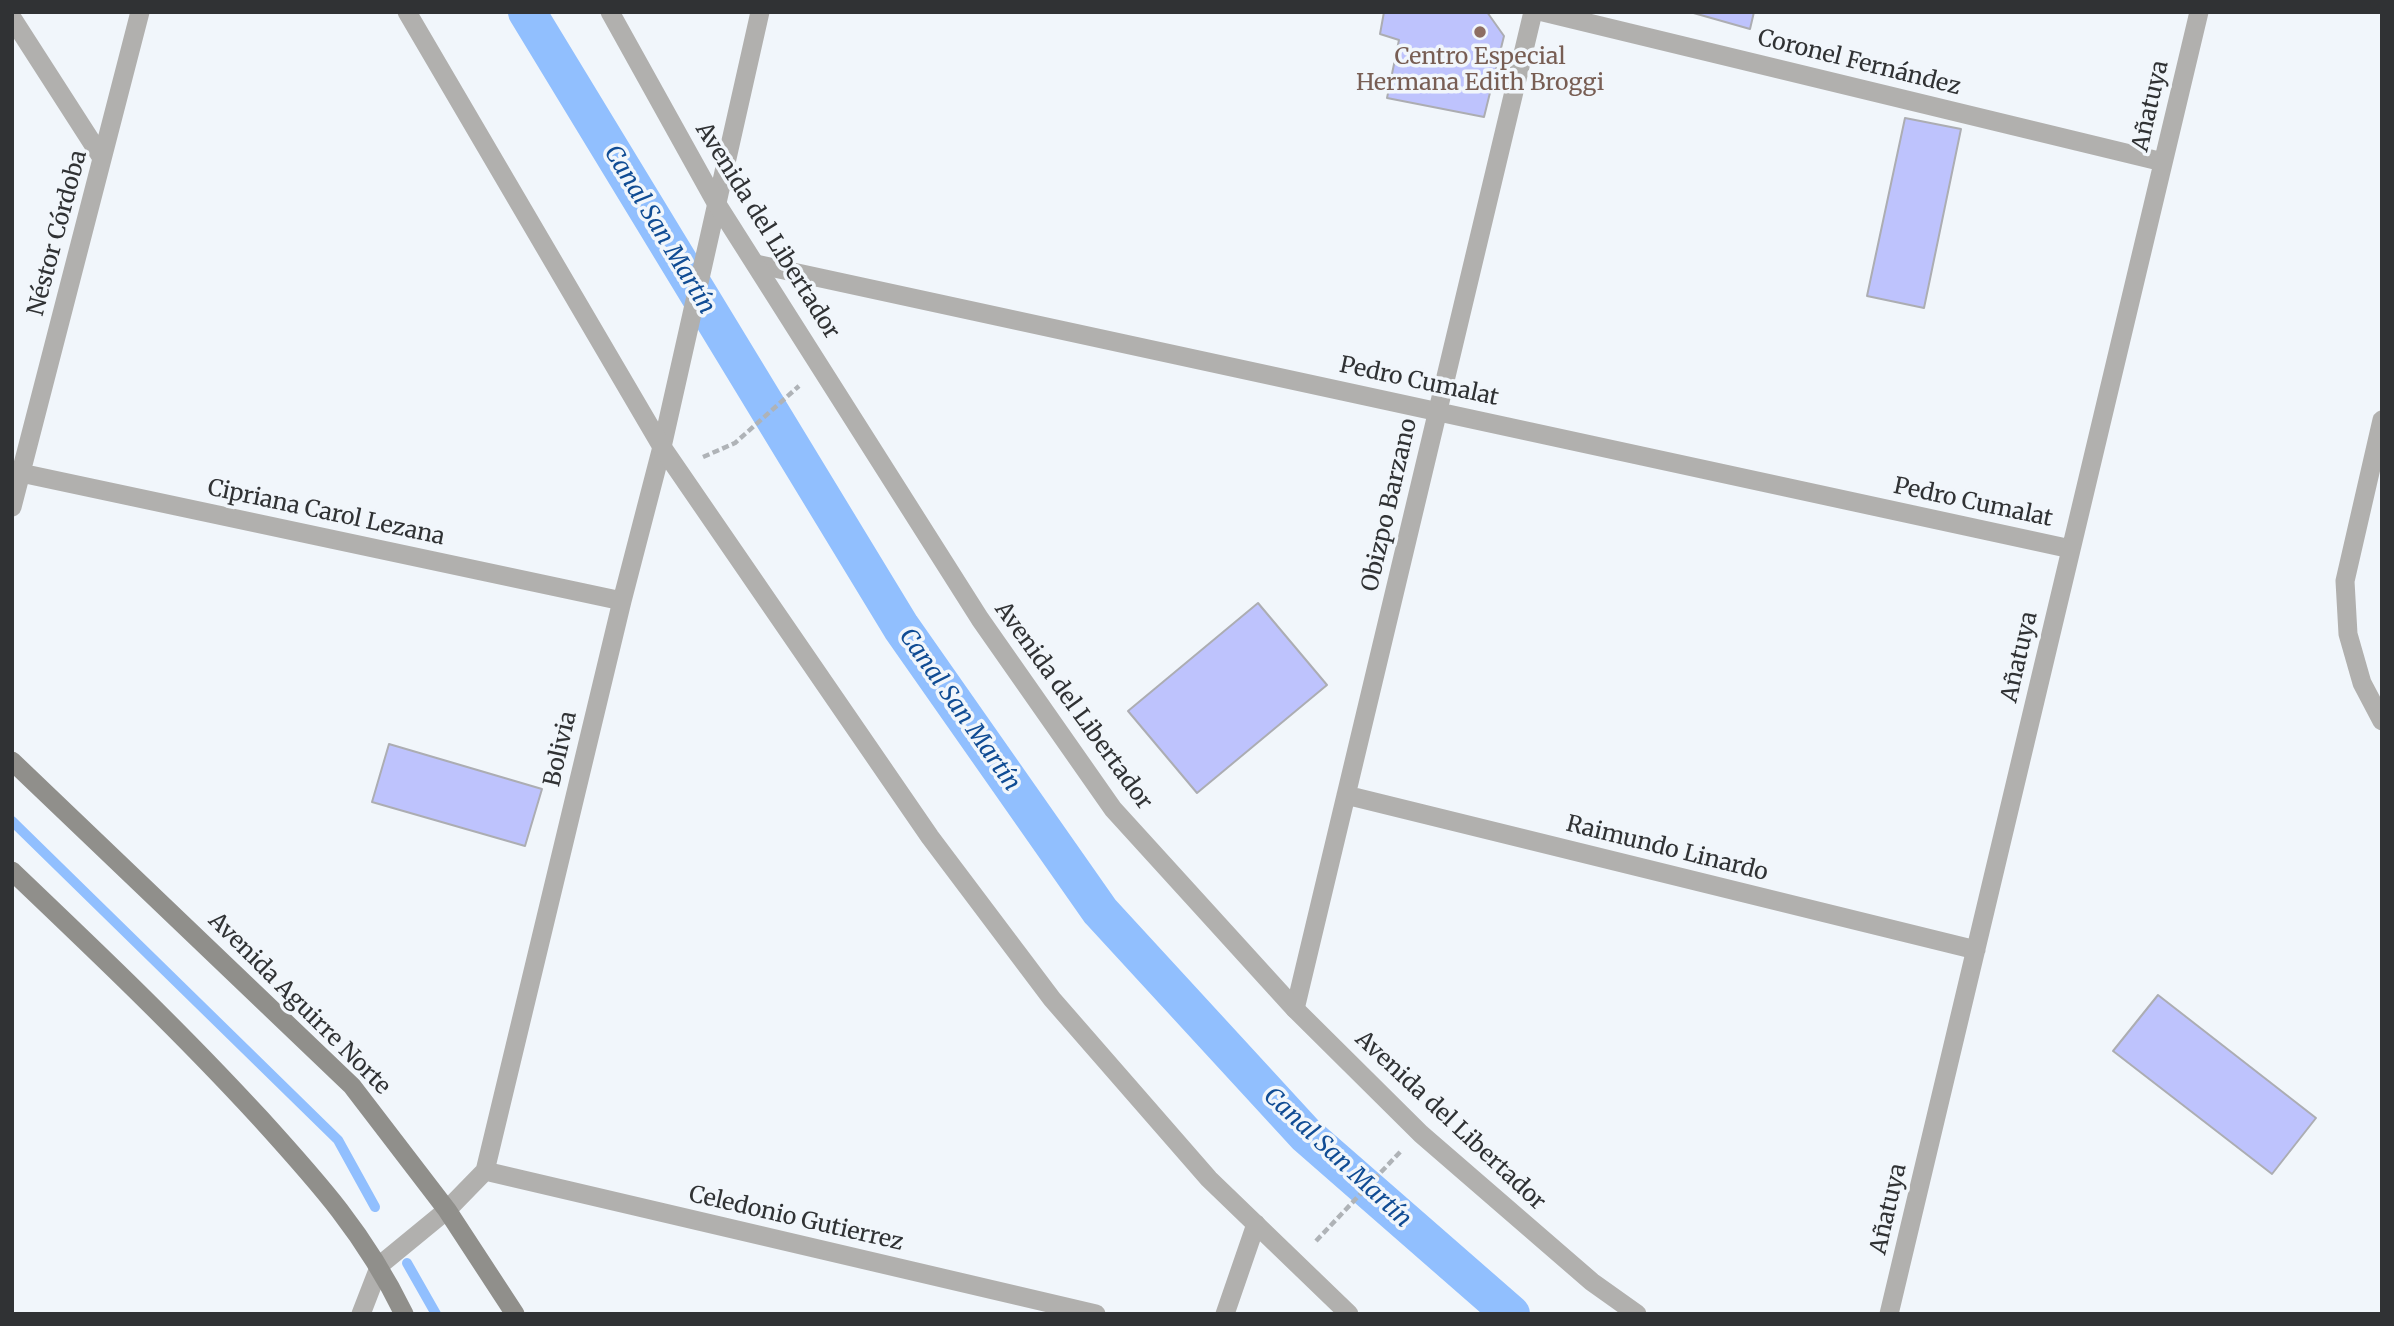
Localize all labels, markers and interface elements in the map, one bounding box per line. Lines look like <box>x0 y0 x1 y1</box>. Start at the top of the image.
marker: Centro Especial Hermana Edith Broggi <box>1472 24 1488 40</box>
street label: Coronel Fernández <box>1755 24 1963 102</box>
place label: Centro Especial Hermana Edith Broggi <box>1356 43 1604 97</box>
street label: Añatuya <box>2127 58 2175 154</box>
street label: Avenida del Libertador <box>689 118 845 344</box>
water label: Canal San Martín <box>597 140 721 320</box>
street label: Néstor Córdoba <box>23 147 93 319</box>
street label: Pedro Cumalat <box>1337 352 1501 412</box>
street label: Obizpo Barzano <box>1357 416 1423 594</box>
street label: Pedro Cumalat <box>1891 473 2055 533</box>
street label: Cipriana Carol Lezana <box>205 474 447 552</box>
street label: Avenida del Libertador <box>988 597 1158 815</box>
street label: Añatuya <box>1996 609 2044 705</box>
water label: Canal San Martín <box>892 623 1026 797</box>
street label: Bolivia <box>539 709 583 789</box>
street label: Raimundo Linardo <box>1563 811 1771 887</box>
street label: Avenida Aguirre Norte <box>202 907 396 1101</box>
street label: Avenida del Libertador <box>1349 1026 1551 1216</box>
water label: Canal San Martín <box>1257 1082 1417 1234</box>
street label: Añatuya <box>1865 1161 1913 1257</box>
street label: Celedonio Gutierrez <box>686 1181 906 1257</box>

